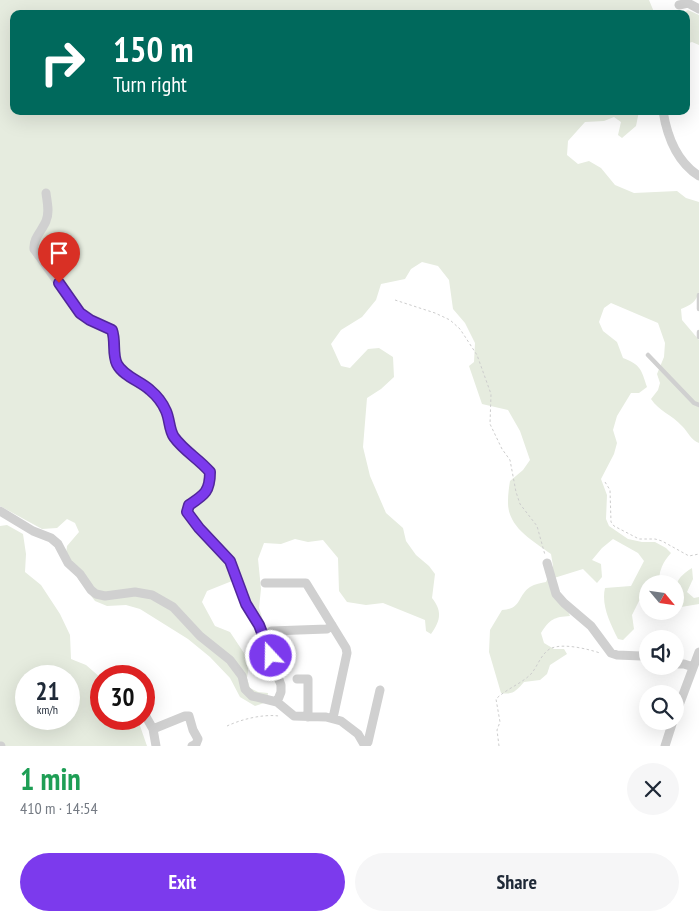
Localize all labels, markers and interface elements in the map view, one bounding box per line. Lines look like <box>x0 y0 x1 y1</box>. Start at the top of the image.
text: 150 m <box>113 26 194 72</box>
icon: right <box>30 30 95 95</box>
text: Turn right <box>113 70 187 98</box>
pin <box>38 232 80 283</box>
icon: arrive <box>45 239 73 267</box>
north arrow <box>639 575 684 620</box>
map controls <box>639 575 684 730</box>
position arrow <box>244 629 296 681</box>
button: sound <box>639 630 684 675</box>
speed limit sign: 30 <box>90 665 155 730</box>
text: 21 <box>36 675 59 707</box>
button: search <box>639 685 684 730</box>
text: km/h <box>37 702 58 717</box>
text: 1 min <box>20 759 81 798</box>
button: close <box>627 763 679 815</box>
text: 410 m · 14:54 <box>20 798 98 818</box>
button: Exit <box>20 853 345 911</box>
button: Share <box>355 853 679 911</box>

